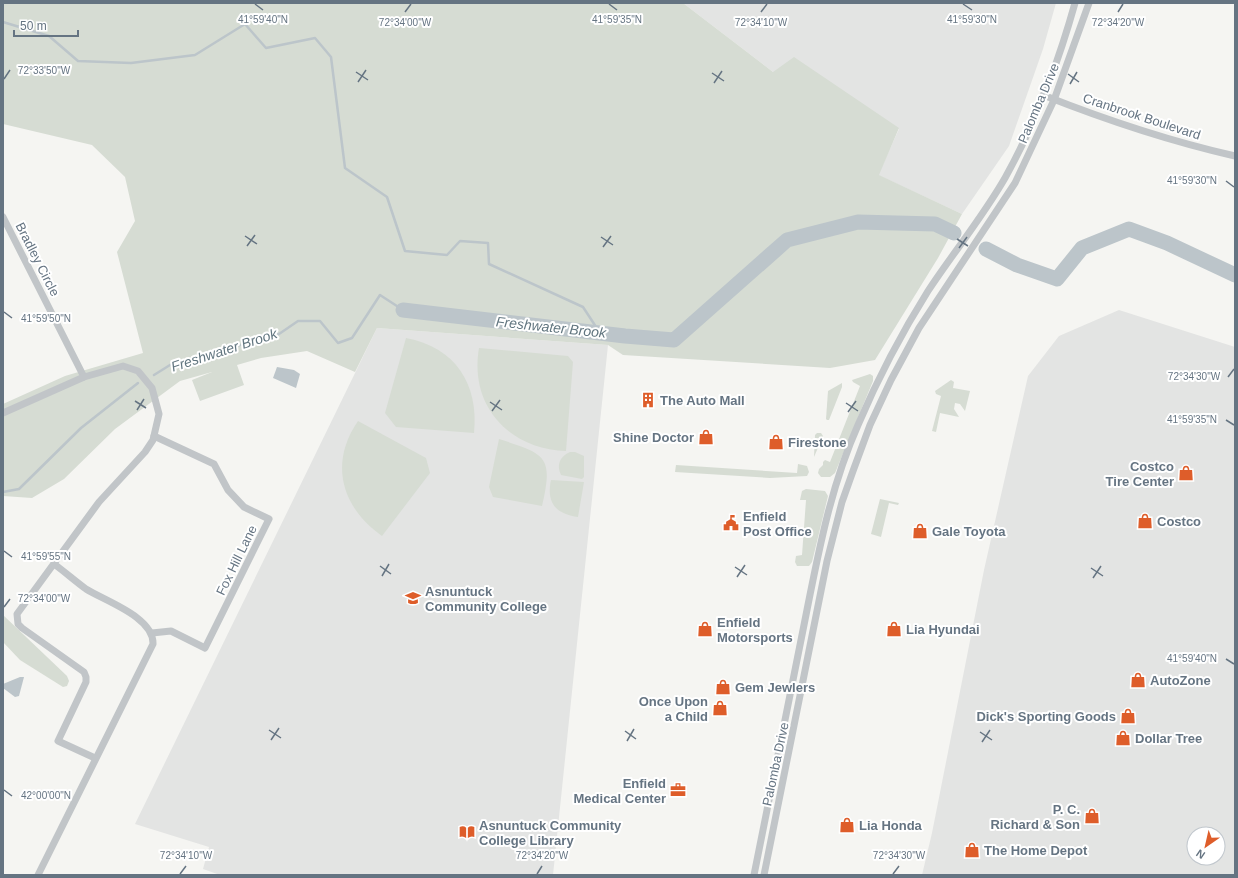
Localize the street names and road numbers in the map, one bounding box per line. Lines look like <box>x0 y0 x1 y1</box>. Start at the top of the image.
street label: Palomba Drive <box>1015 61 1062 145</box>
street label: Cranbrook Boulevard <box>1081 90 1203 143</box>
street label: Bradley Circle <box>13 220 63 299</box>
street label: Fox Hill Lane <box>213 523 260 598</box>
street label: Palomba Drive <box>759 721 792 807</box>

